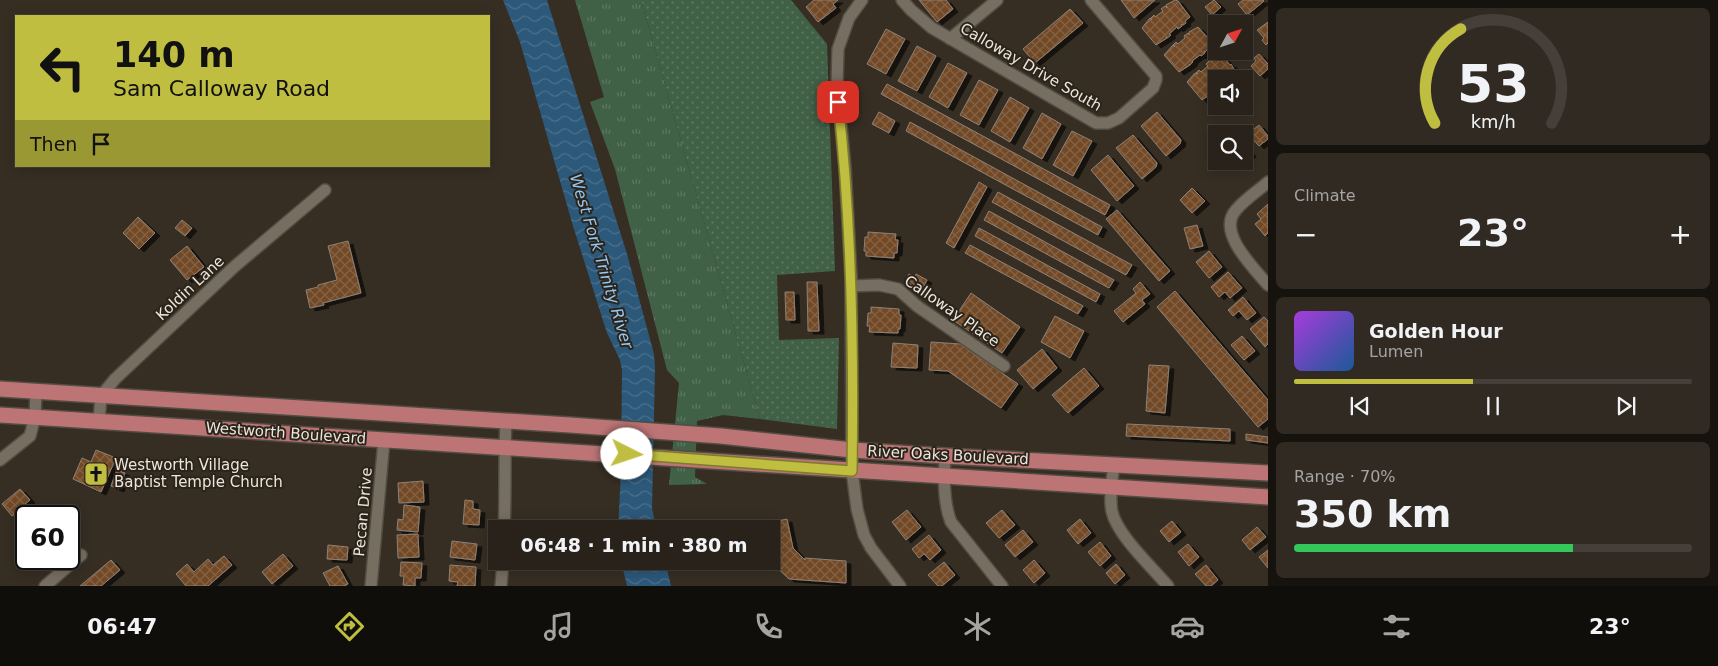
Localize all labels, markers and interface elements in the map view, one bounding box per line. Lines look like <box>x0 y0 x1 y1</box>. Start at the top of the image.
north arrow <box>1208 15 1252 60</box>
map controls <box>1208 15 1253 170</box>
street label: Calloway Drive South <box>957 19 1105 115</box>
icon: left <box>30 35 95 100</box>
text: 140 m <box>113 35 235 75</box>
text: 53 <box>1457 54 1529 114</box>
button: sound <box>1208 70 1253 115</box>
text: Sam Calloway Road <box>113 76 330 101</box>
pin <box>817 81 859 123</box>
icon: arrive <box>824 88 852 116</box>
text: km/h <box>1470 111 1516 132</box>
button: search <box>1208 125 1253 170</box>
icon: arrive <box>87 130 115 158</box>
text: Then <box>30 133 77 155</box>
water label: West Fork Trinity River <box>566 171 638 352</box>
text: Climate <box>1294 186 1356 205</box>
text: 23° <box>1457 211 1529 255</box>
text: − <box>1294 218 1317 251</box>
text: + <box>1669 218 1692 251</box>
street label: Koldin Lane <box>152 252 228 324</box>
street label: Calloway Place <box>901 271 1003 351</box>
text: Golden Hour <box>1369 320 1503 342</box>
text: Lumen <box>1369 342 1423 361</box>
icon: previous <box>1346 392 1374 420</box>
icon: pause <box>1479 392 1507 420</box>
icon: next <box>1612 392 1640 420</box>
street label: Westworth Boulevard <box>205 418 367 448</box>
position arrow <box>600 427 652 479</box>
street label: River Oaks Boulevard <box>867 442 1029 468</box>
place label: Westworth Village Baptist Temple Church <box>114 456 283 491</box>
church icon: Westworth Village Baptist Temple Church <box>83 461 109 487</box>
street label: Pecan Drive <box>350 467 376 557</box>
text: Range · 70% <box>1294 467 1396 486</box>
text: 350 km <box>1294 492 1451 536</box>
speed limit sign: 60 <box>15 505 80 570</box>
text: 06:48 · 1 min · 380 m <box>520 534 748 556</box>
icon: directions <box>332 609 367 644</box>
icon: music <box>541 609 576 644</box>
icon: phone <box>751 609 786 644</box>
icon: climate <box>960 609 995 644</box>
icon: car <box>1170 609 1205 644</box>
icon: filters <box>1379 609 1414 644</box>
text: 06:47 <box>87 614 157 639</box>
text: 23° <box>1589 614 1631 639</box>

